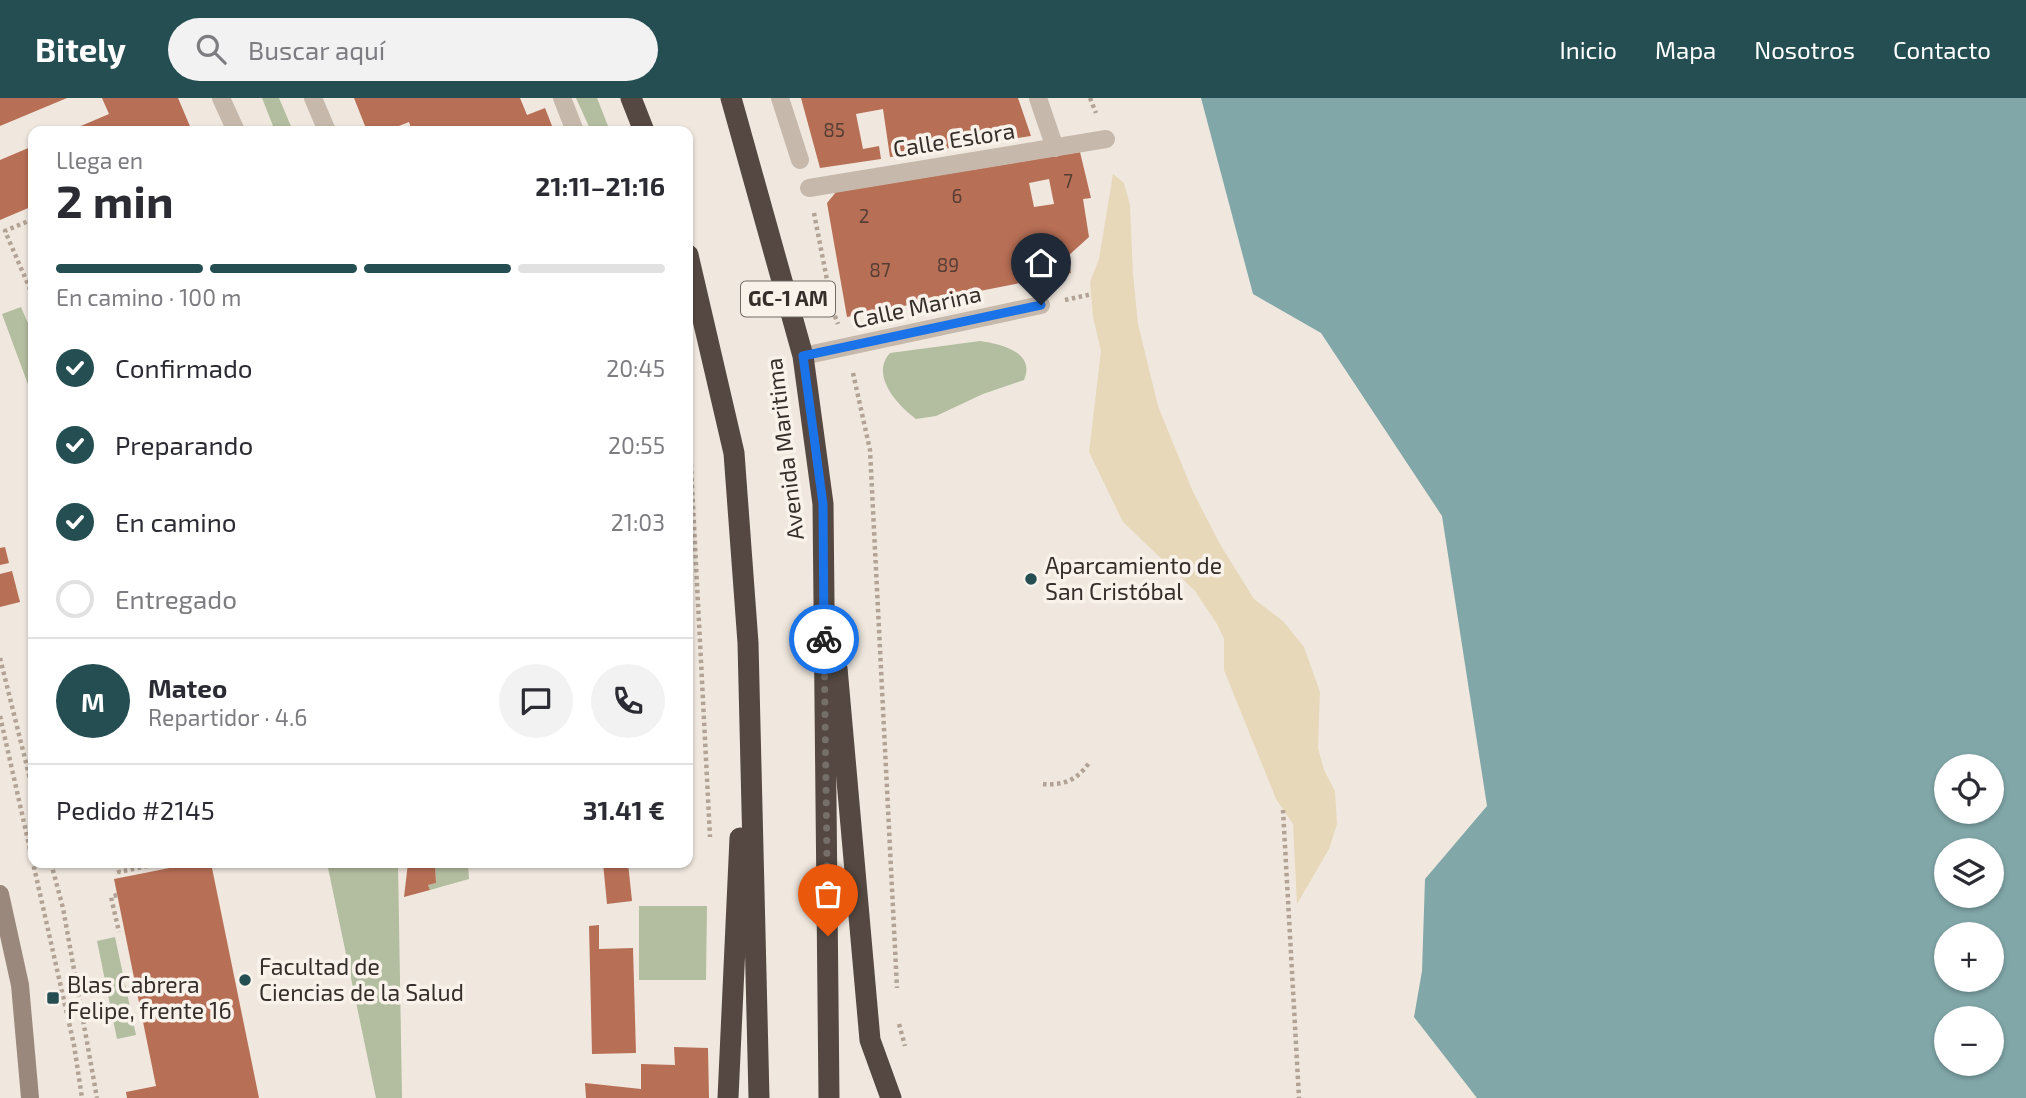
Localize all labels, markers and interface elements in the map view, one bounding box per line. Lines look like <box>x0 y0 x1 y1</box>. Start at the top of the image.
search box <box>168 18 658 81</box>
text: Bitely <box>35 29 126 69</box>
icon: search <box>192 30 230 68</box>
text: Buscar aquí <box>248 34 385 65</box>
text: Inicio <box>1559 35 1617 64</box>
text: Mapa <box>1655 35 1716 64</box>
text: Nosotros <box>1754 35 1855 64</box>
text: Contacto <box>1893 35 1991 64</box>
street label: Calle Eslora <box>891 116 1017 162</box>
house number: 85 <box>823 118 845 141</box>
text: Llega en <box>56 146 143 174</box>
house number: 7 <box>1063 169 1073 192</box>
text: 21:11–21:16 <box>535 170 665 201</box>
text: 2 min <box>56 172 174 227</box>
house number: 6 <box>952 184 962 207</box>
house number: 2 <box>859 204 869 227</box>
pin <box>1011 233 1071 305</box>
icon: home <box>1022 244 1060 282</box>
house number: 89 <box>937 253 959 276</box>
house number: 87 <box>869 258 891 281</box>
street label: Calle Marina <box>850 279 984 333</box>
road number: GC-1 AM <box>741 282 835 316</box>
text: En camino · 100 m <box>56 283 241 311</box>
icon: check <box>56 349 94 387</box>
text: Confirmado <box>115 352 253 383</box>
text: 20:45 <box>606 354 665 382</box>
street label: Avenida Maritima <box>759 356 809 542</box>
icon: check <box>56 426 94 464</box>
text: Preparando <box>115 429 253 460</box>
text: 20:55 <box>608 431 665 459</box>
icon: check <box>56 503 94 541</box>
text: En camino <box>115 506 237 537</box>
text: 21:03 <box>611 508 665 536</box>
place label: Aparcamiento de San Cristóbal <box>1045 551 1222 605</box>
marker: Aparcamiento de San Cristóbal <box>1023 571 1039 587</box>
text: Entregado <box>115 583 237 614</box>
courier <box>789 604 859 674</box>
icon: bike <box>805 620 843 658</box>
button: chat <box>499 664 573 738</box>
button: phone <box>591 664 665 738</box>
text: Mateo <box>148 672 227 703</box>
text: M <box>81 686 105 717</box>
text: Repartidor · 4.6 <box>148 703 307 731</box>
map controls <box>1934 754 2004 1076</box>
button: locate <box>1934 754 2004 824</box>
text: Pedido #2145 <box>56 794 215 825</box>
text: 31.41 € <box>583 794 665 825</box>
button: layers <box>1934 838 2004 908</box>
pin <box>798 864 858 936</box>
icon: bag <box>809 875 847 913</box>
button: + <box>1934 922 2004 992</box>
place label: Facultad de Ciencias de la Salud <box>259 952 464 1006</box>
place label: Blas Cabrera Felipe, frente 16 <box>67 970 232 1024</box>
marker: Facultad de Ciencias de la Salud <box>237 972 253 988</box>
marker: Blas Cabrera Felipe, frente 16 <box>45 990 61 1006</box>
button: − <box>1934 1006 2004 1076</box>

